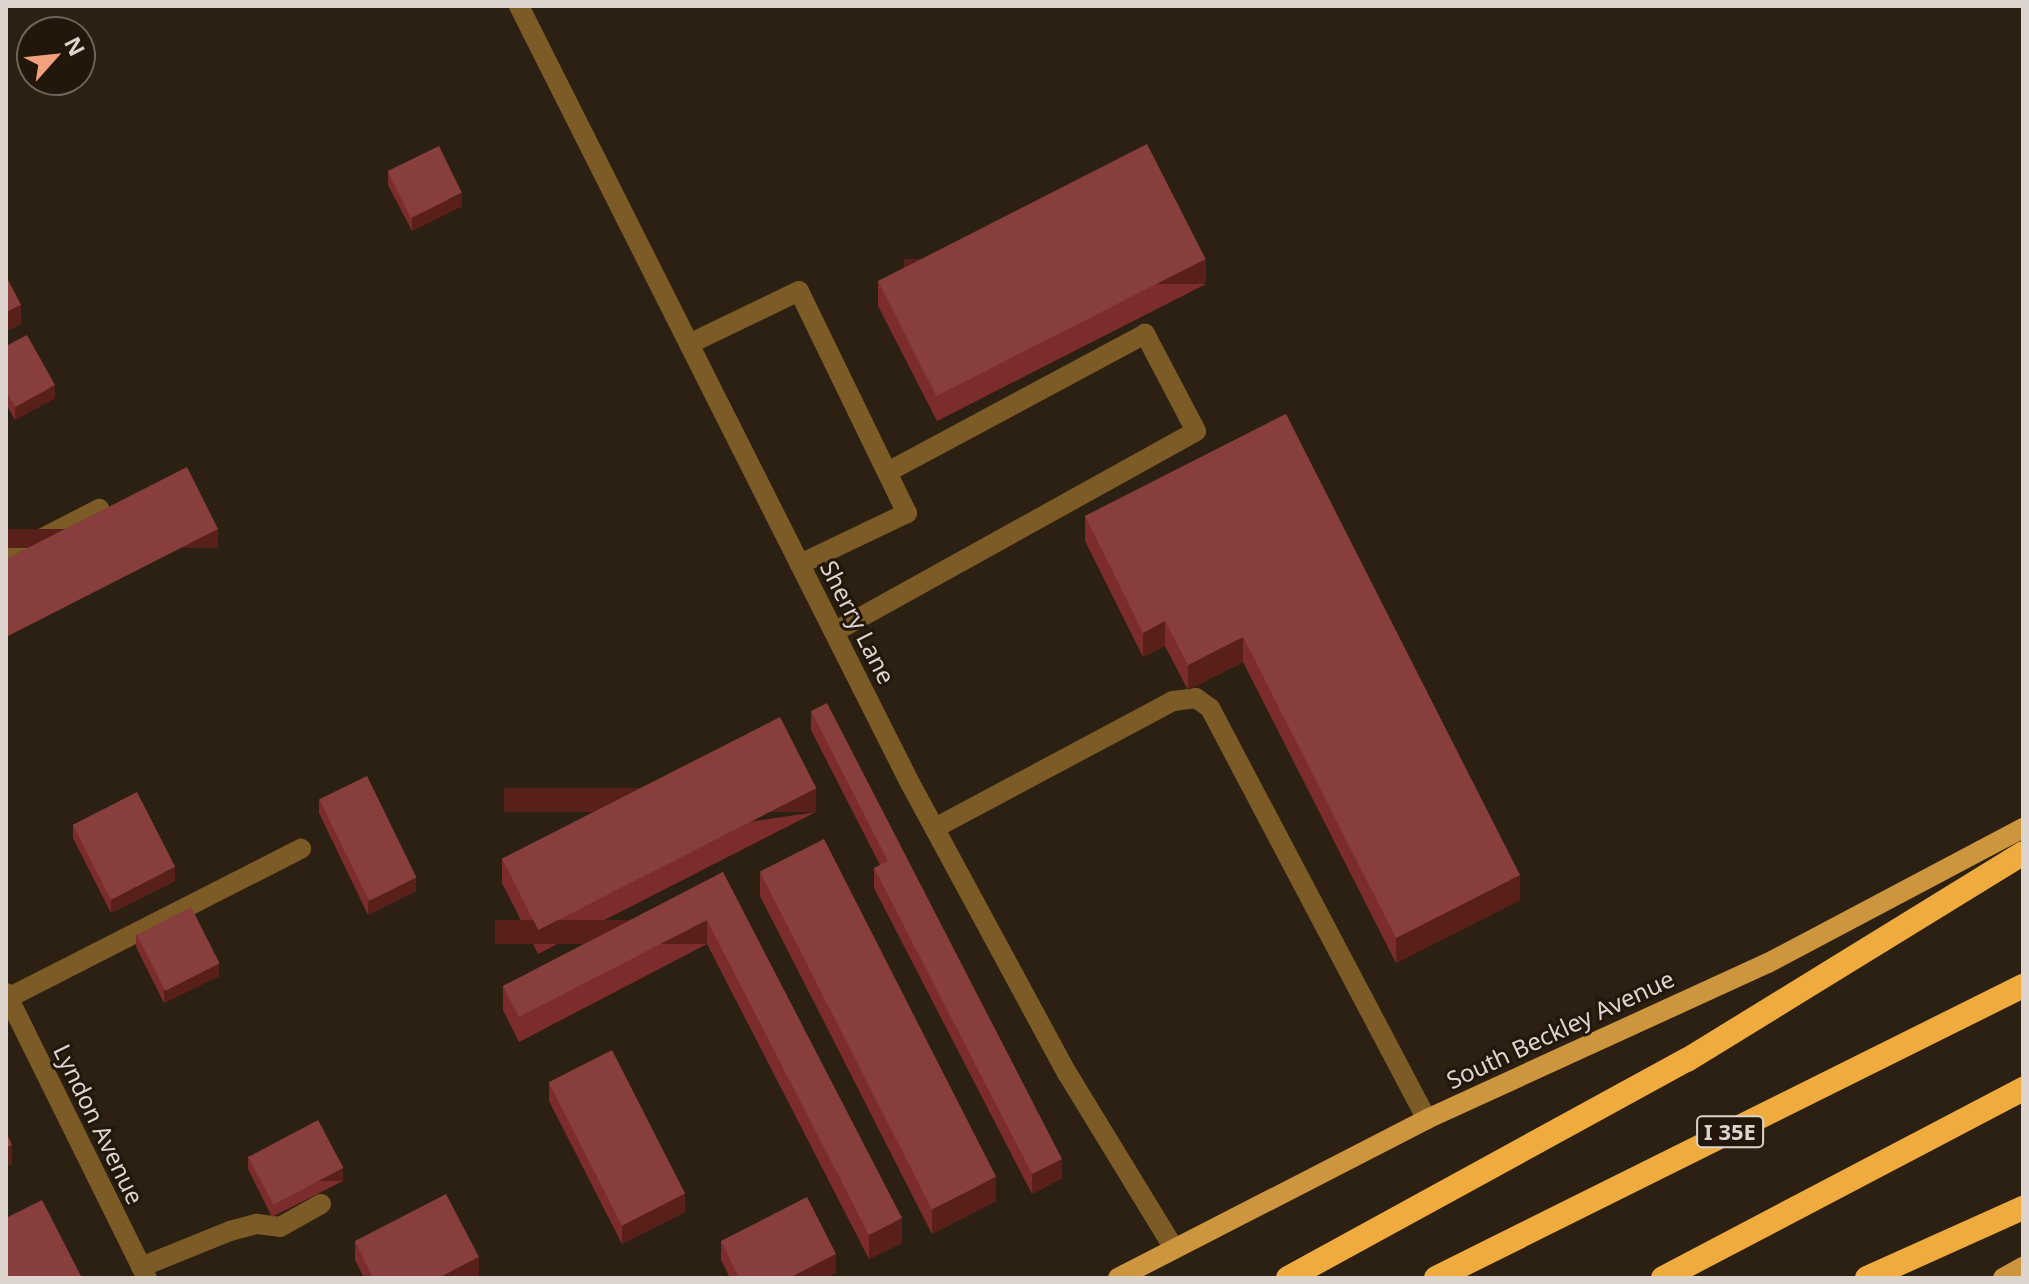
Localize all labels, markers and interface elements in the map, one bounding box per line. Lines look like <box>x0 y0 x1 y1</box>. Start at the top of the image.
north arrow <box>16 16 96 96</box>
text: N <box>58 31 93 61</box>
street label: Sherry Lane <box>815 556 901 688</box>
street label: South Beckley Avenue <box>1442 964 1678 1094</box>
street label: Lyndon Avenue <box>48 1039 150 1209</box>
road number: I 35E <box>1696 1114 1764 1150</box>

